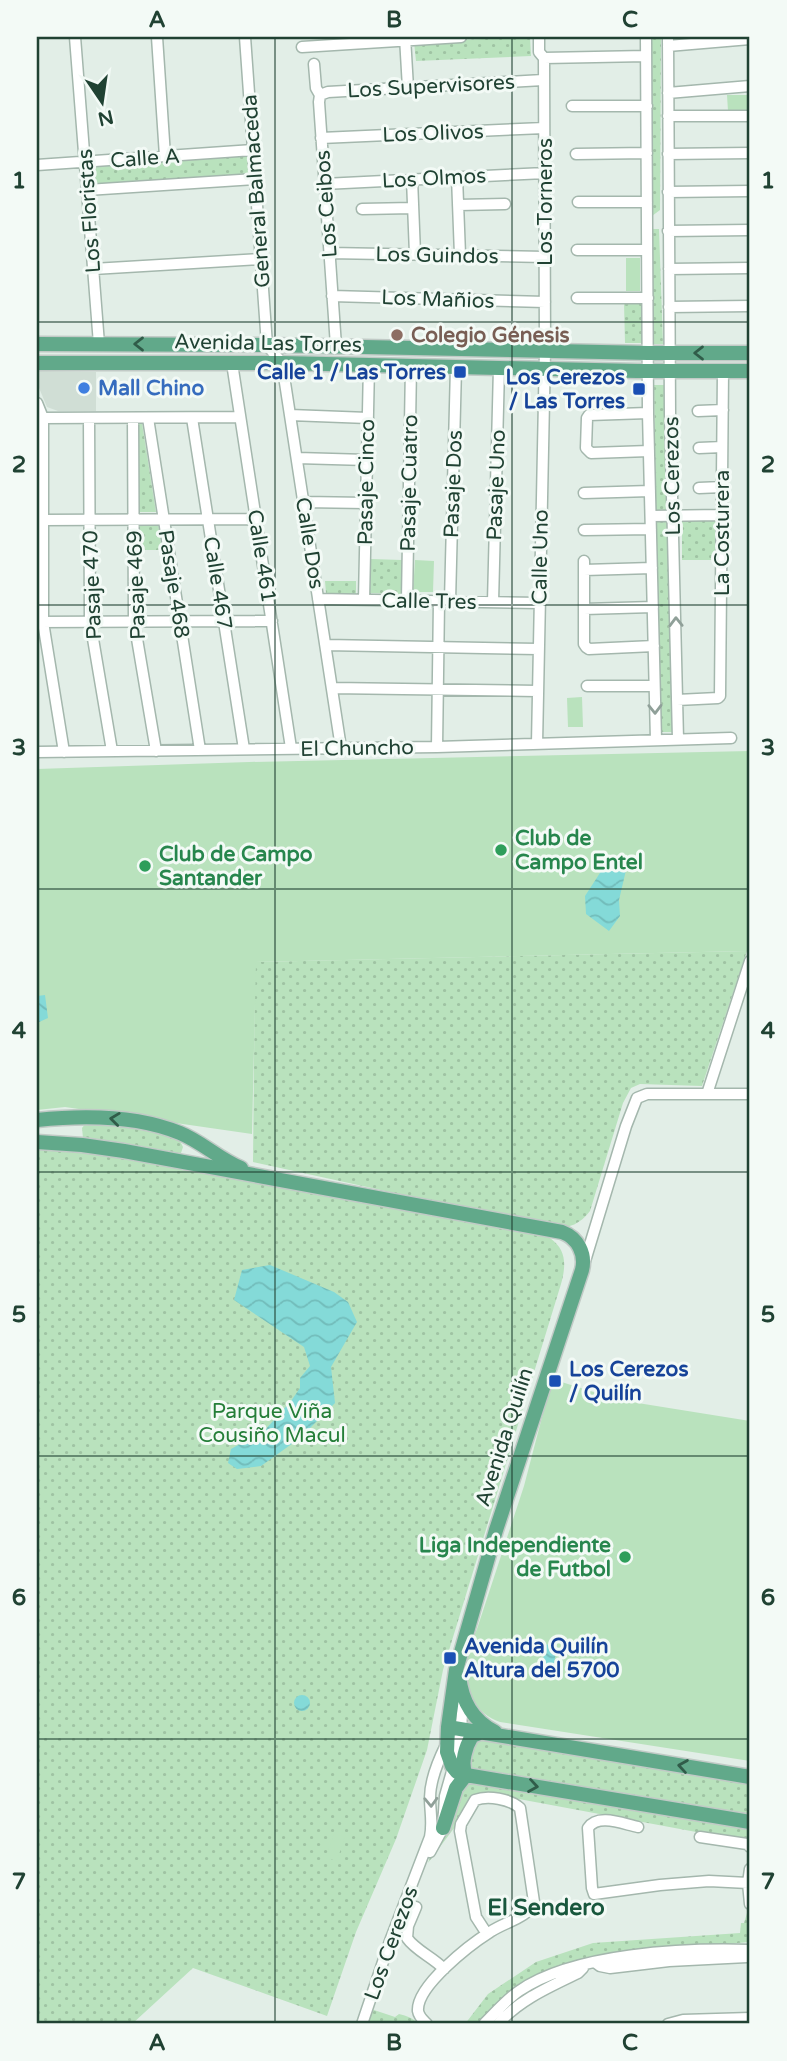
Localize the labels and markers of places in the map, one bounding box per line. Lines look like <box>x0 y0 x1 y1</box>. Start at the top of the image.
place label: Colegio Génesis <box>411 323 570 348</box>
marker: Colegio Génesis <box>389 327 405 343</box>
place label: Calle 1 / Las Torres <box>257 360 446 385</box>
marker: Calle 1 / Las Torres <box>452 364 468 380</box>
place label: Los Cerezos / Las Torres <box>506 365 625 414</box>
place label: Mall Chino <box>98 376 204 401</box>
marker: Mall Chino <box>76 380 92 396</box>
marker: Los Cerezos / Las Torres <box>631 381 647 397</box>
place label: Club de Campo Entel <box>515 826 643 875</box>
place label: Club de Campo Santander <box>159 842 313 891</box>
marker: Club de Campo Entel <box>493 842 509 858</box>
marker: Club de Campo Santander <box>137 858 153 874</box>
place label: Los Cerezos / Quilín <box>569 1357 688 1406</box>
marker: Los Cerezos / Quilín <box>547 1373 563 1389</box>
place label: Liga Independiente de Futbol <box>419 1533 611 1582</box>
marker: Liga Independiente de Futbol <box>617 1549 633 1565</box>
place label: Avenida Quilín Altura del 5700 <box>464 1634 619 1683</box>
marker: Avenida Quilín Altura del 5700 <box>442 1650 458 1666</box>

